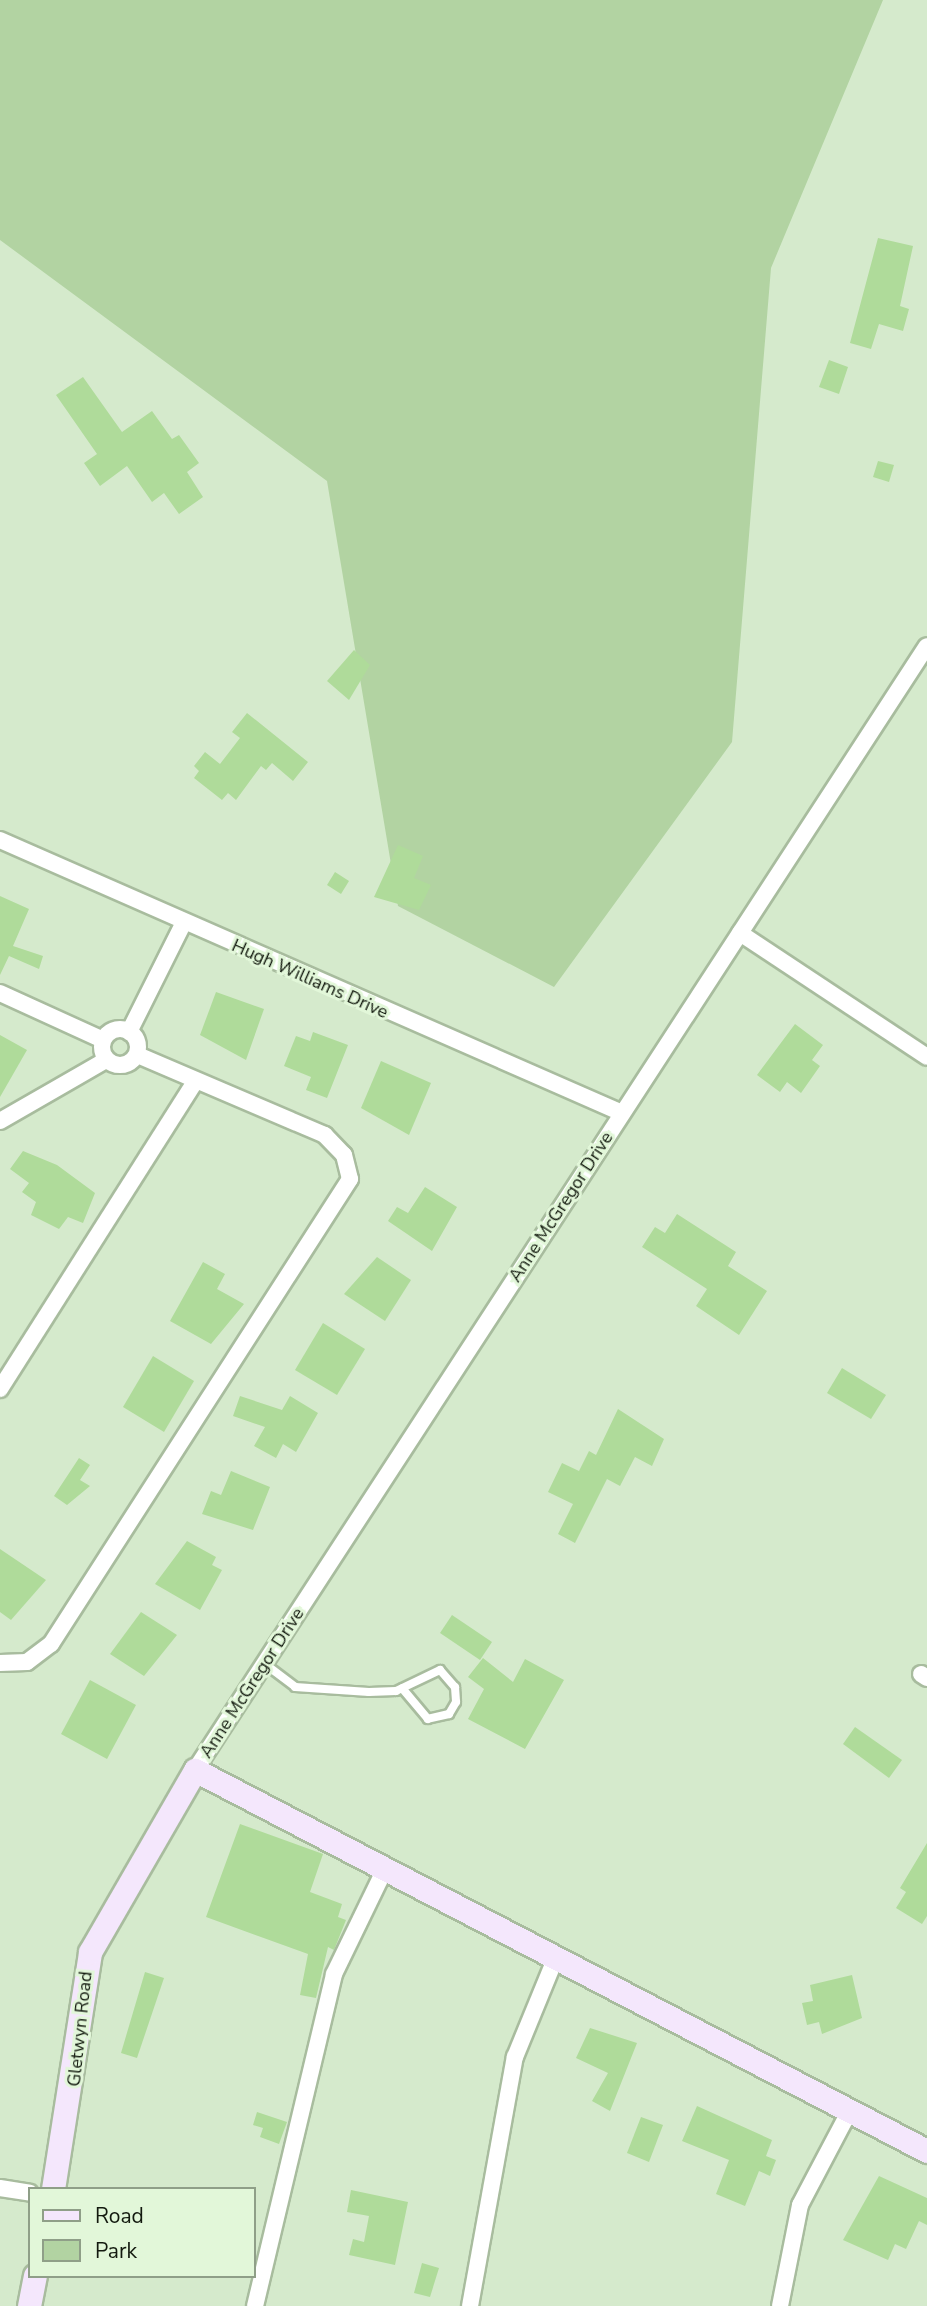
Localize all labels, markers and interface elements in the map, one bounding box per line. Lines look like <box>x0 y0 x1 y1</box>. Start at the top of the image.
street label: Hugh Williams Drive <box>228 935 392 1023</box>
street label: Anne McGregor Drive <box>504 1128 618 1286</box>
street label: Anne McGregor Drive <box>195 1604 309 1762</box>
street label: Gletwyn Road <box>63 1970 97 2088</box>
legend <box>28 2187 256 2278</box>
text: Road <box>95 2202 144 2230</box>
text: Park <box>95 2237 137 2265</box>

